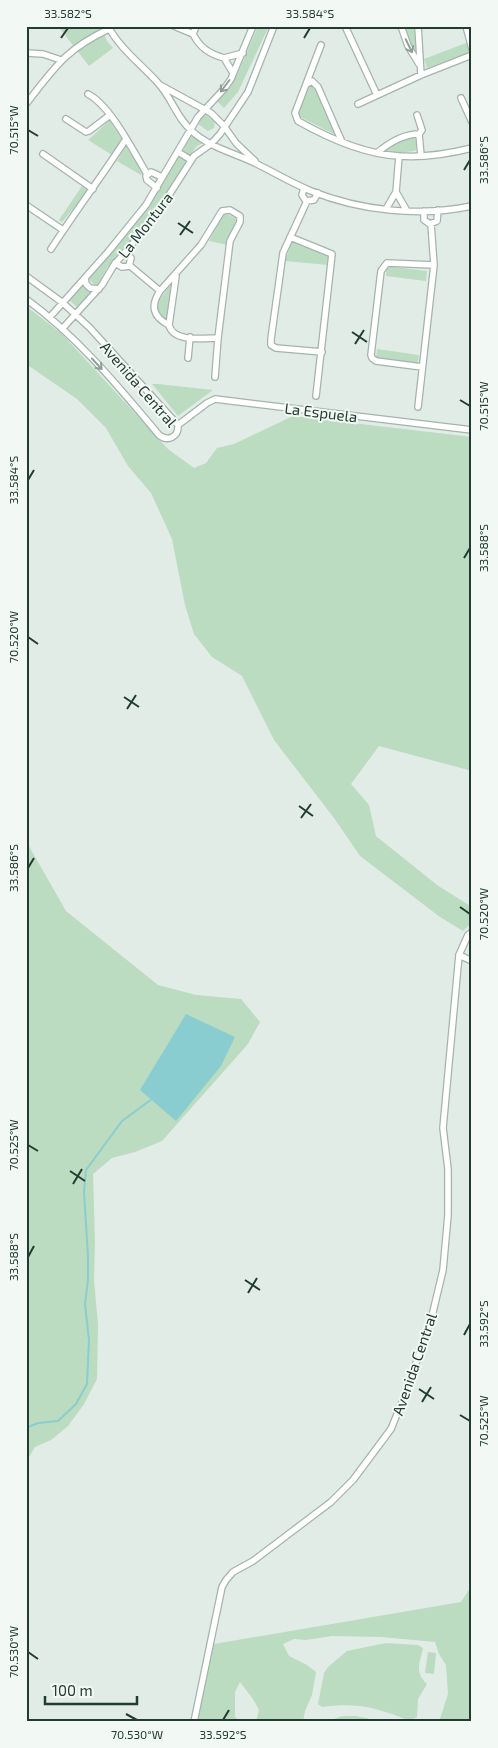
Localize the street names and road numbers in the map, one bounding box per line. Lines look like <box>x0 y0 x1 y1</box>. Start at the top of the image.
street label: La Montura <box>114 189 176 261</box>
street label: Avenida Central <box>97 338 181 431</box>
street label: La Espuela <box>284 399 358 425</box>
street label: Avenida Central <box>388 1310 440 1418</box>

